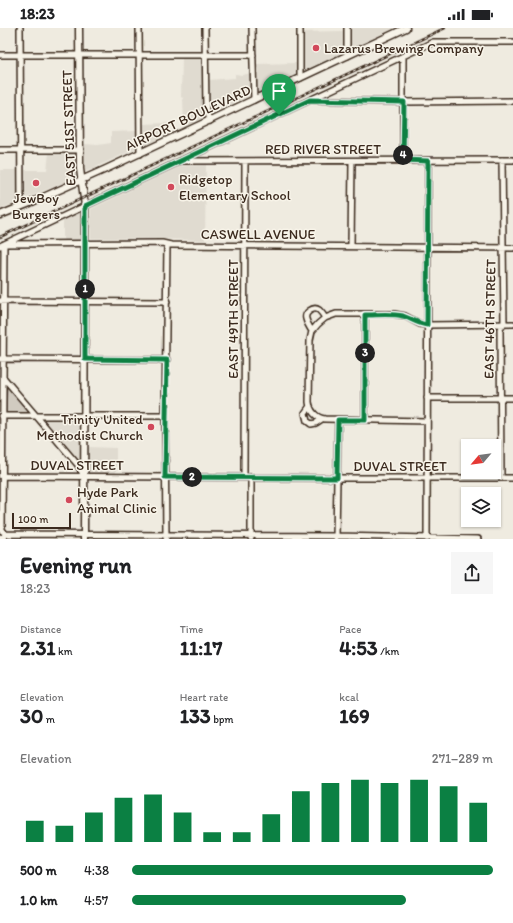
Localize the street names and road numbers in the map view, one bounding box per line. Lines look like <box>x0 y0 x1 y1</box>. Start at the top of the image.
street label: EAST 51ST STREET <box>58 70 80 186</box>
street label: AIRPORT BOULEVARD <box>122 81 254 155</box>
street label: RED RIVER STREET <box>265 141 381 158</box>
street label: CASWELL AVENUE <box>201 226 315 243</box>
street label: EAST 49TH STREET <box>225 259 242 379</box>
street label: EAST 46TH STREET <box>480 259 500 379</box>
street label: DUVAL STREET <box>30 457 124 474</box>
street label: DUVAL STREET <box>353 458 447 475</box>

